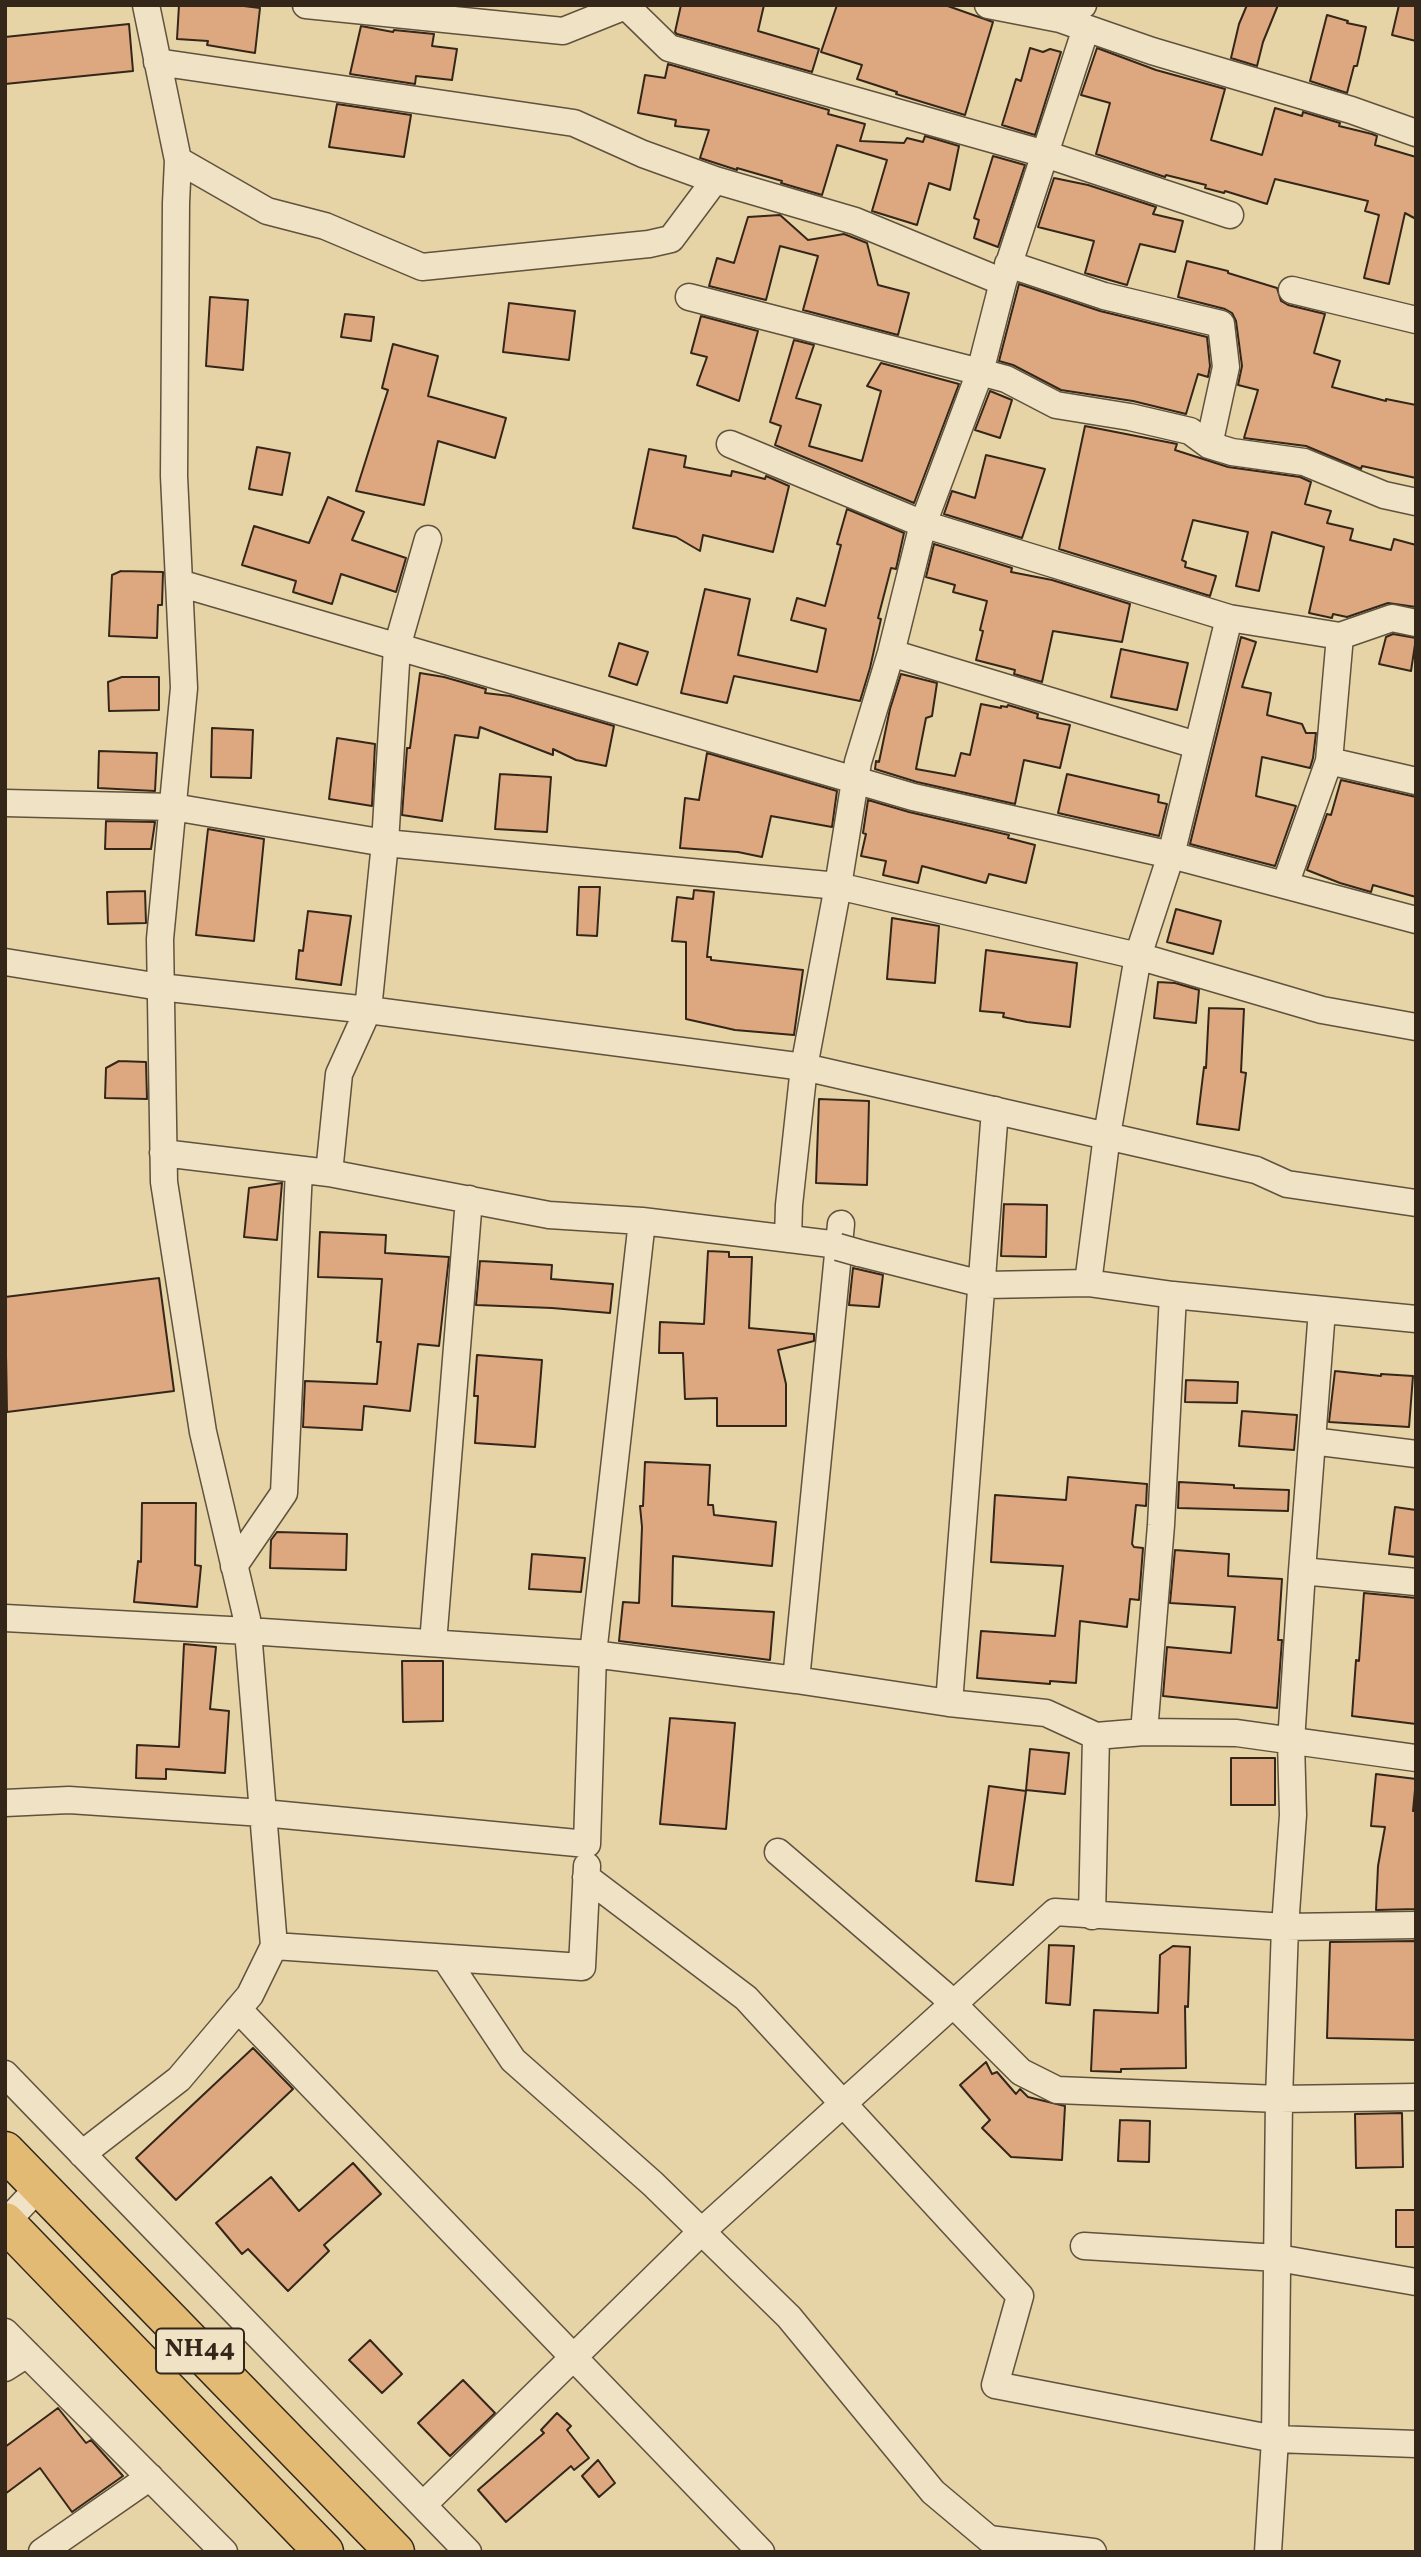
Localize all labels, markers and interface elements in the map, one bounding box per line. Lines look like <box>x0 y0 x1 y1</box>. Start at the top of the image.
road number: NH44 <box>156 2328 244 2374</box>

